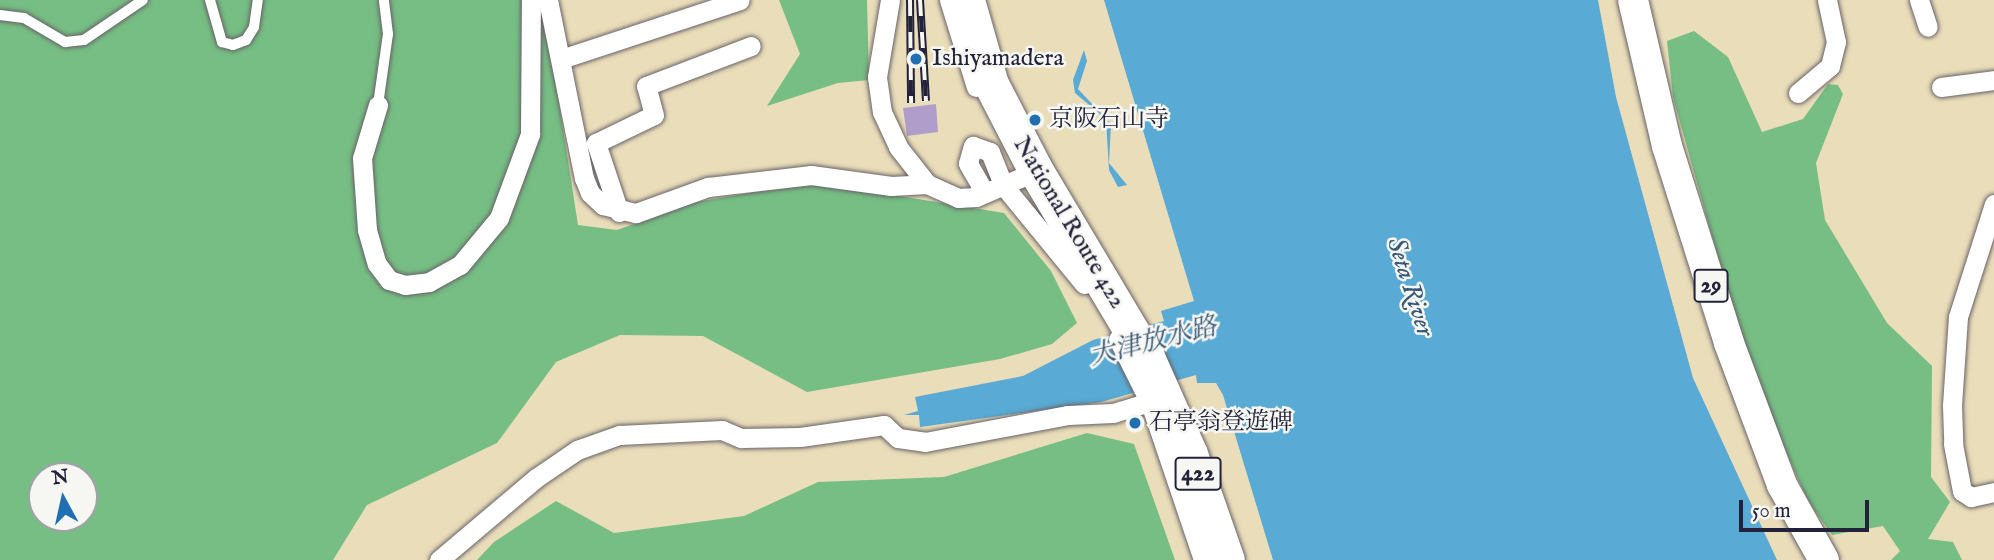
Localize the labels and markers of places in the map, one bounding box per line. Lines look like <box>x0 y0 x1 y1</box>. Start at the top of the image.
place label: Ishiyamadera <box>932 45 1064 73</box>
marker: Ishiyamadera <box>906 49 926 69</box>
place label: 京阪石山寺 <box>1049 106 1169 134</box>
marker: 京阪石山寺 <box>1027 112 1043 128</box>
place label: 石亭翁登遊碑 <box>1149 409 1293 437</box>
marker: 石亭翁登遊碑 <box>1127 415 1143 431</box>

